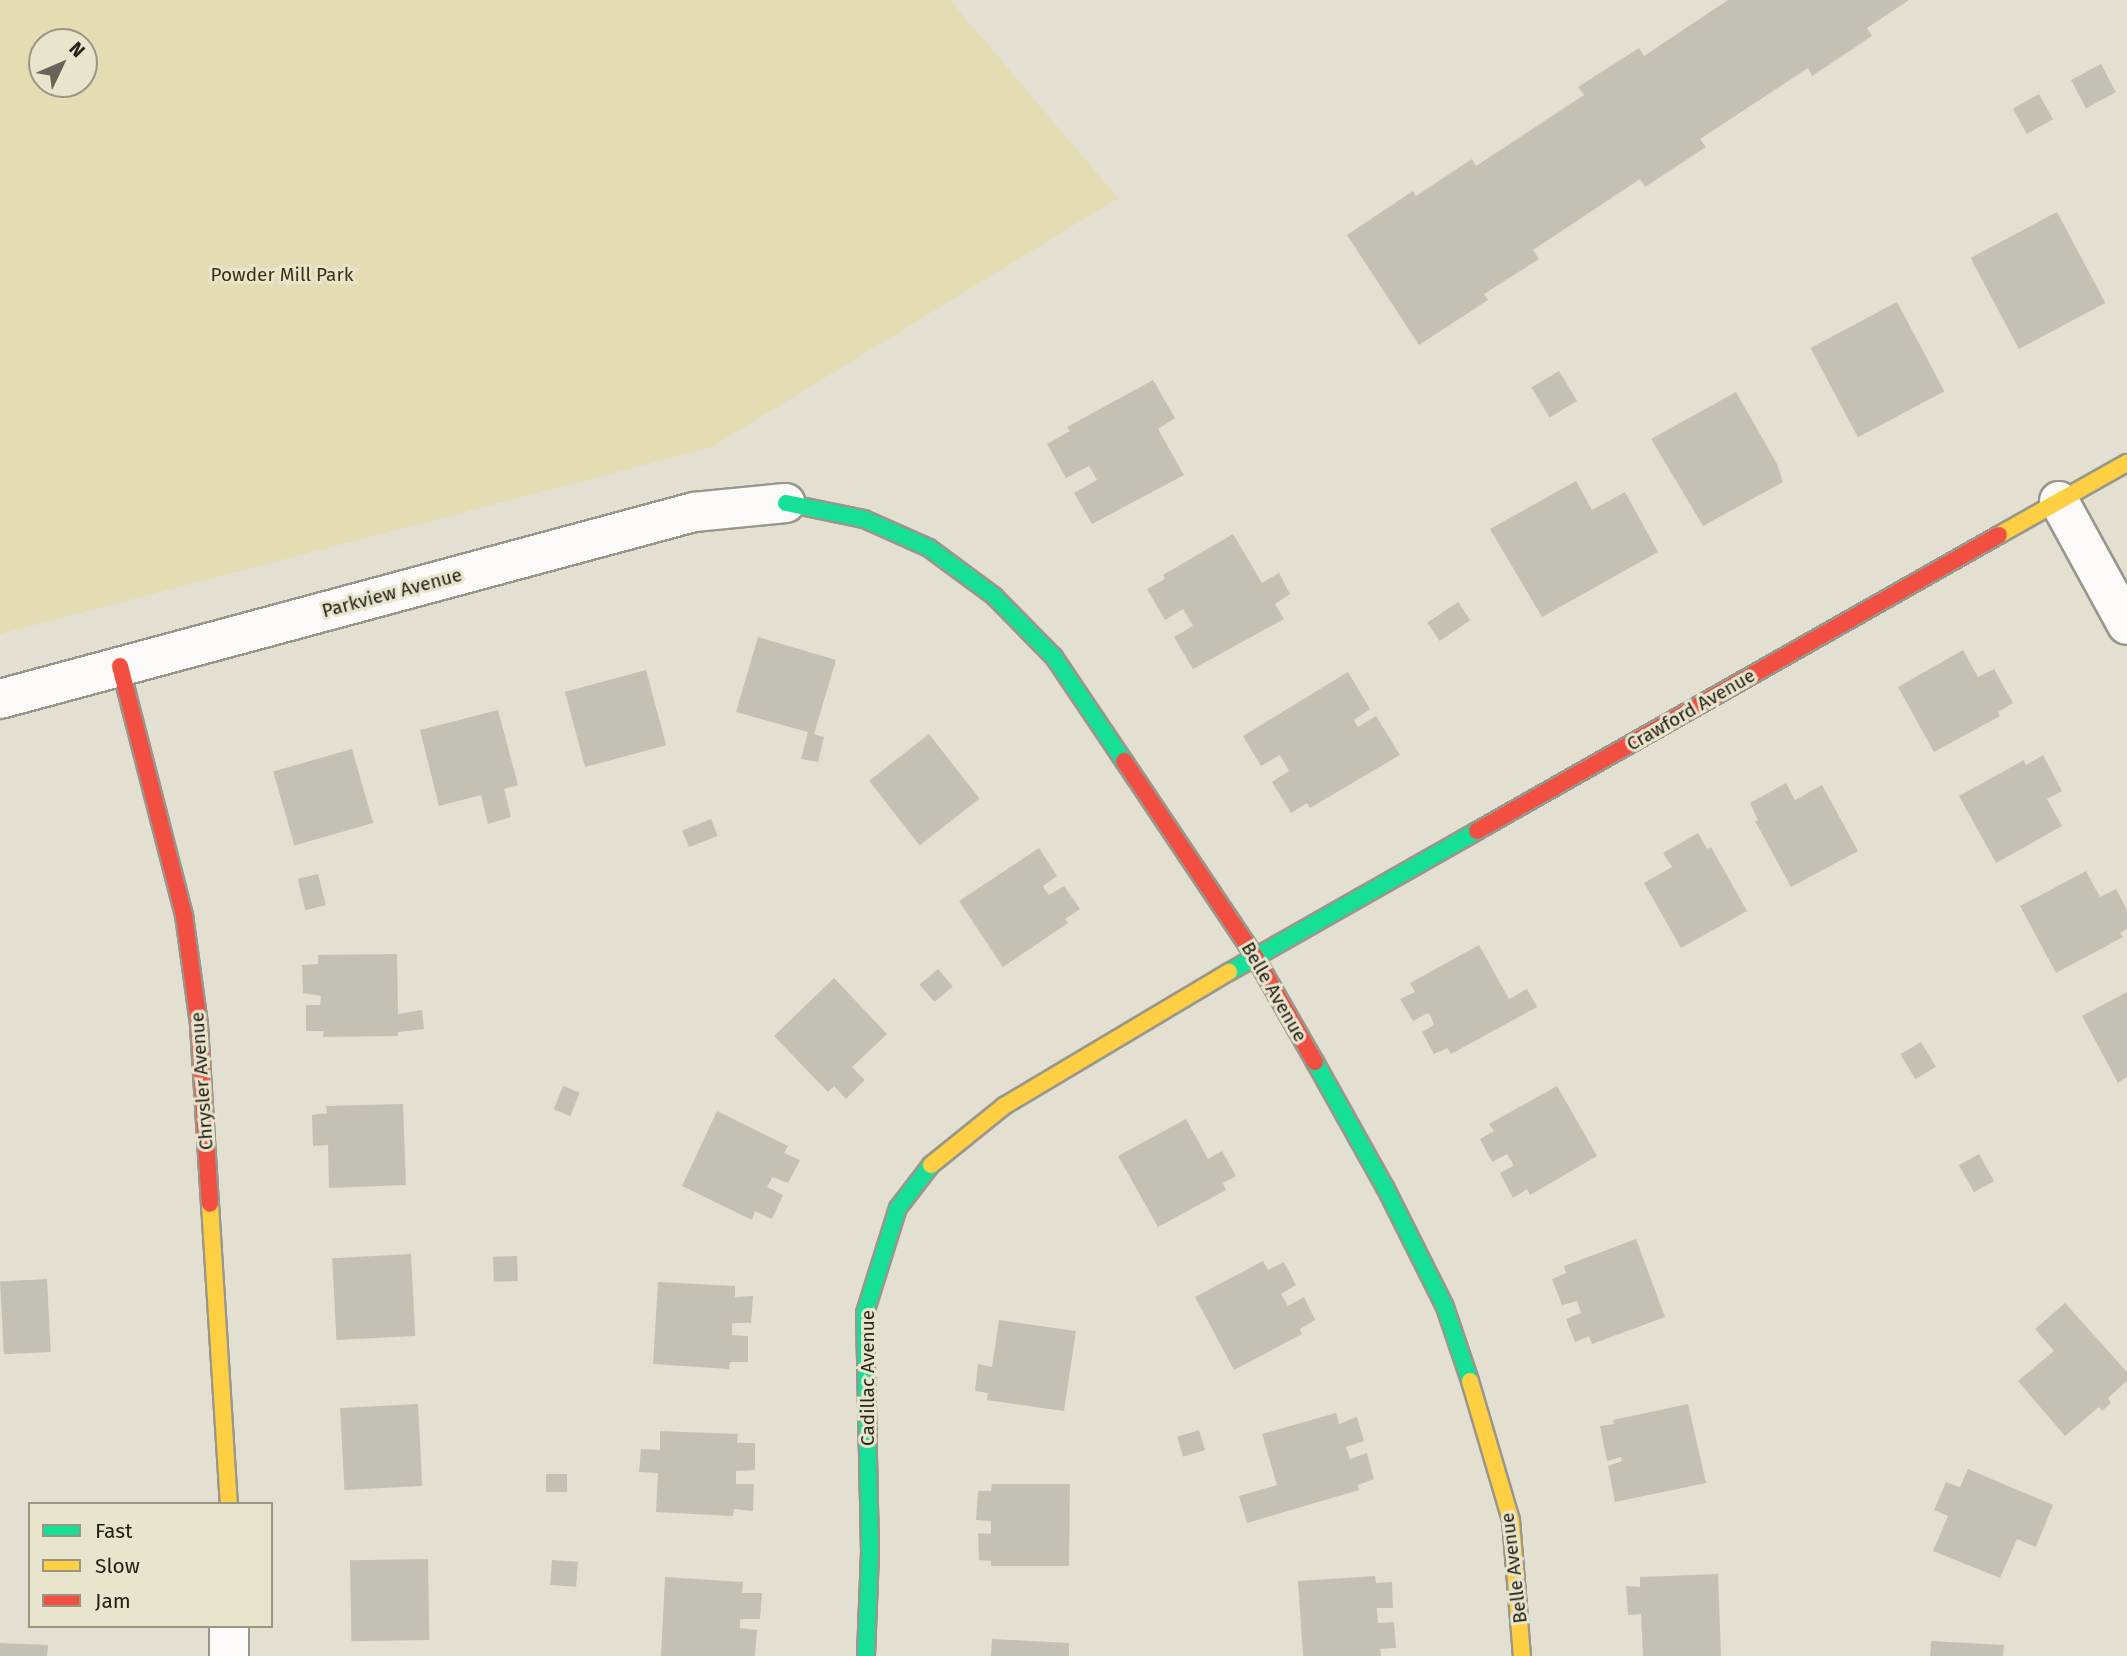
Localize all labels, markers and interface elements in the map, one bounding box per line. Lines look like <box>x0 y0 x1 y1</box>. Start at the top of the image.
north arrow <box>28 28 98 98</box>
text: N <box>64 37 90 62</box>
park label: Powder Mill Park <box>211 264 353 286</box>
street label: Parkview Avenue <box>319 563 465 623</box>
street label: Crawford Avenue <box>1623 664 1759 756</box>
street label: Belle Avenue <box>1236 938 1312 1046</box>
street label: Chrysler Avenue <box>186 1011 218 1151</box>
street label: Cadillac Avenue <box>857 1310 879 1446</box>
legend <box>28 1502 273 1628</box>
street label: Belle Avenue <box>1496 1511 1532 1625</box>
text: Fast <box>95 1518 133 1544</box>
text: Slow <box>95 1553 140 1579</box>
text: Jam <box>95 1588 131 1614</box>

